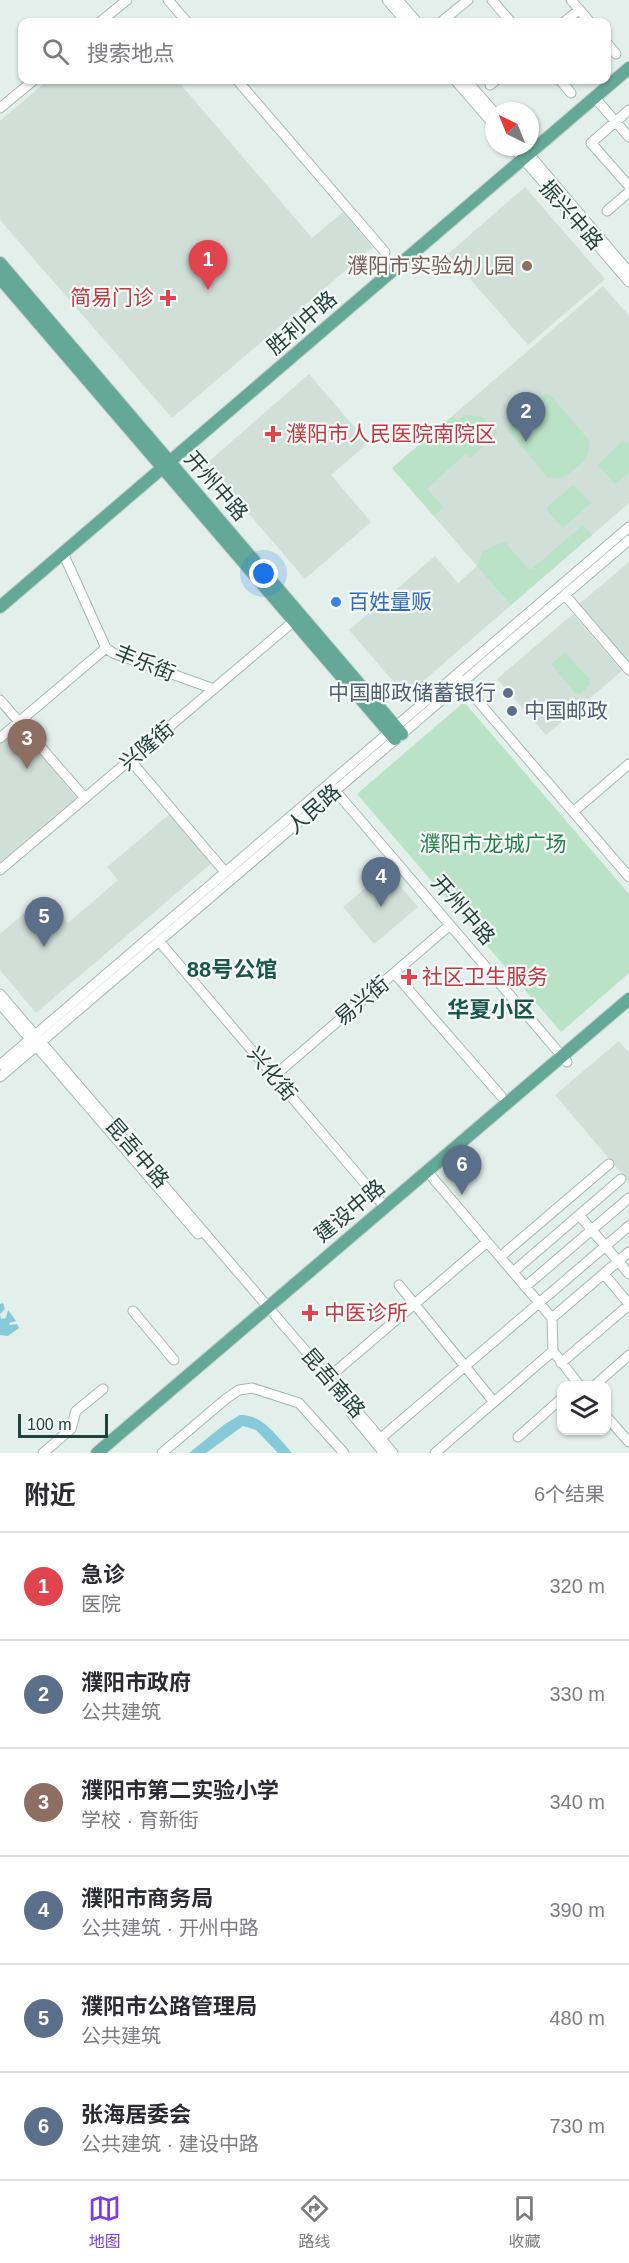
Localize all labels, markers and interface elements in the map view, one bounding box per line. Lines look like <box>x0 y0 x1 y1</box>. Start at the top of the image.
search box <box>18 18 611 84</box>
icon: search <box>39 35 72 68</box>
text: 搜索地点 <box>87 41 175 66</box>
north arrow <box>485 102 539 156</box>
street label: 振兴中路 <box>535 175 608 254</box>
pin: 1 <box>188 240 228 290</box>
place label: 濮阳市实验幼儿园 <box>347 254 515 277</box>
marker: 濮阳市实验幼儿园 <box>520 259 534 273</box>
place label: 简易门诊 <box>70 286 154 309</box>
street label: 胜利中路 <box>262 286 341 359</box>
marker: 简易门诊 <box>159 289 177 307</box>
pin: 2 <box>506 392 546 442</box>
place label: 濮阳市人民医院南院区 <box>286 422 496 445</box>
marker: 濮阳市人民医院南院区 <box>264 425 282 443</box>
street label: 开州中路 <box>180 446 253 525</box>
your location <box>249 559 278 588</box>
place label: 百姓量贩 <box>348 590 432 613</box>
marker: 百姓量贩 <box>329 595 343 609</box>
street label: 丰乐街 <box>112 640 179 685</box>
place label: 中国邮政储蓄银行 <box>328 681 496 704</box>
marker: 中国邮政储蓄银行 <box>501 686 515 700</box>
place label: 中国邮政 <box>524 699 608 722</box>
marker: 中国邮政 <box>505 704 519 718</box>
street label: 兴隆街 <box>115 717 178 775</box>
pin: 3 <box>8 720 46 769</box>
street label: 人民路 <box>282 779 345 838</box>
park label: 濮阳市龙城广场 <box>420 832 567 855</box>
pin: 4 <box>362 858 400 907</box>
street label: 开州中路 <box>427 870 500 949</box>
pin: 5 <box>24 898 63 947</box>
district label: 88号公馆 <box>187 957 277 982</box>
place label: 社区卫生服务 <box>422 965 548 988</box>
marker: 社区卫生服务 <box>400 968 418 986</box>
street label: 易兴街 <box>330 972 393 1030</box>
district label: 华夏小区 <box>447 997 535 1022</box>
street label: 兴化街 <box>243 1042 301 1105</box>
street label: 昆吾中路 <box>101 1113 174 1192</box>
pin: 6 <box>442 1146 482 1195</box>
street label: 建设中路 <box>310 1175 389 1246</box>
place label: 中医诊所 <box>324 1301 408 1324</box>
marker: 中医诊所 <box>301 1304 319 1322</box>
street label: 昆吾南路 <box>297 1343 370 1422</box>
map controls <box>557 1381 611 1435</box>
button: layers <box>557 1381 611 1435</box>
scale bar <box>18 1411 108 1438</box>
text: 100 m <box>27 1416 71 1433</box>
text: 附近 <box>24 1480 76 1510</box>
text: 6个结果 <box>534 1483 605 1505</box>
text: 急诊 <box>81 1562 125 1587</box>
text: 1 <box>38 1575 49 1597</box>
text: 320 m <box>549 1575 605 1597</box>
text: 医院 <box>81 1593 121 1615</box>
text: 濮阳市政府 <box>81 1670 191 1695</box>
text: 2 <box>38 1683 49 1705</box>
text: 330 m <box>549 1683 605 1705</box>
text: 公共建筑 <box>81 1701 161 1723</box>
text: 濮阳市第二实验小学 <box>81 1778 279 1803</box>
text: 3 <box>38 1791 49 1813</box>
text: 340 m <box>549 1791 605 1813</box>
text: 学校 · 育新街 <box>81 1809 199 1831</box>
text: 濮阳市商务局 <box>81 1886 213 1911</box>
text: 4 <box>38 1899 49 1921</box>
text: 390 m <box>549 1899 605 1921</box>
text: 公共建筑 · 开州中路 <box>81 1917 259 1939</box>
text: 濮阳市公路管理局 <box>81 1994 257 2019</box>
text: 5 <box>38 2007 49 2029</box>
text: 480 m <box>549 2007 605 2029</box>
text: 公共建筑 <box>81 2025 161 2047</box>
text: 张海居委会 <box>81 2102 191 2127</box>
text: 6 <box>38 2115 49 2137</box>
text: 730 m <box>549 2115 605 2137</box>
text: 公共建筑 · 建设中路 <box>81 2133 259 2155</box>
tab: 地图 <box>88 2192 121 2252</box>
tab: 路线 <box>298 2192 331 2252</box>
tab: 收藏 <box>508 2192 541 2252</box>

